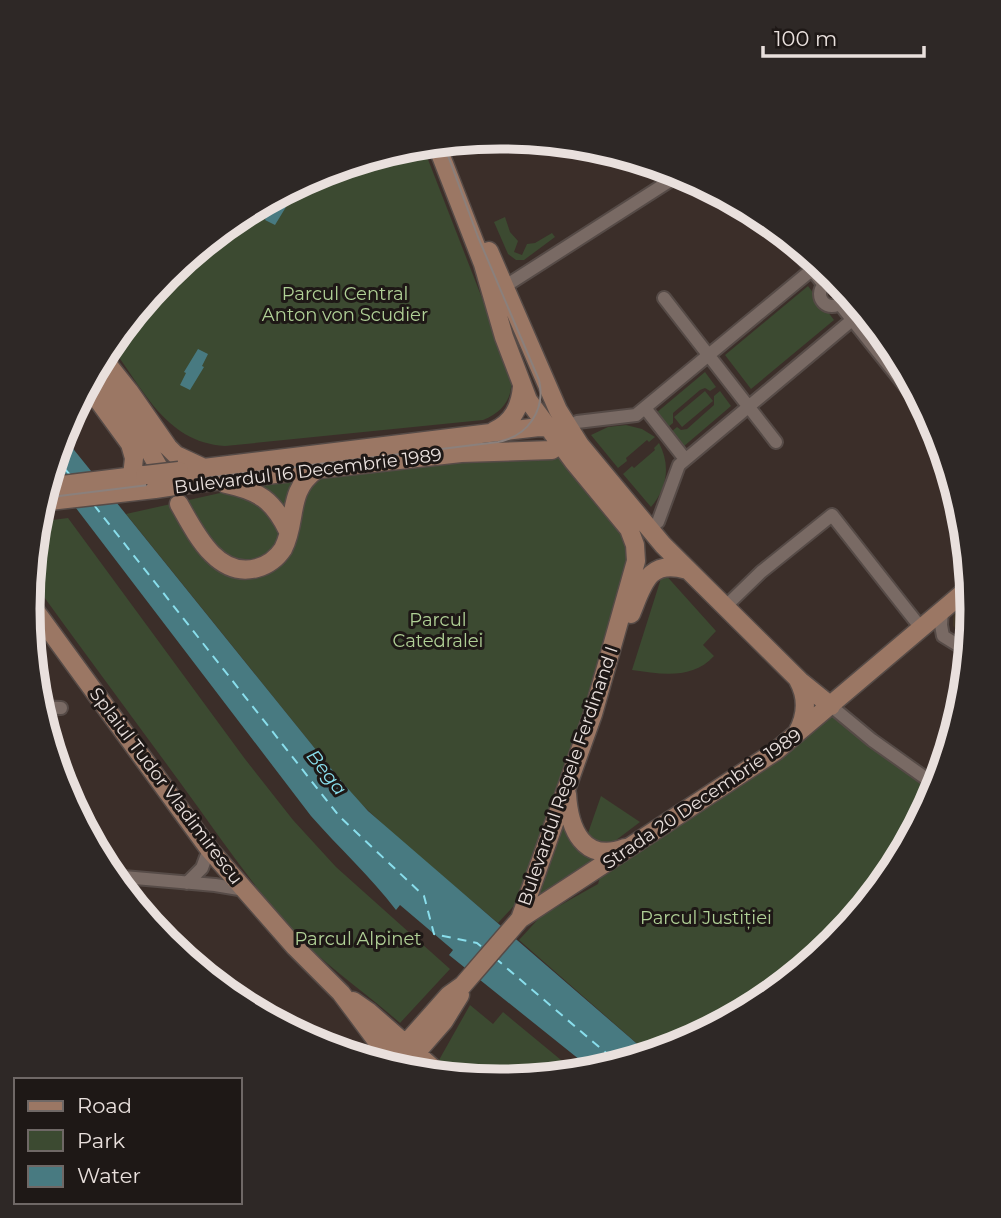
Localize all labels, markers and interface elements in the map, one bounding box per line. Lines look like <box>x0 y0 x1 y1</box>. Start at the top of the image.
scale bar <box>763 14 924 58</box>
text: 100 m <box>774 26 837 51</box>
park label: Parcul Central Anton von Scudier <box>262 283 428 326</box>
street label: Bulevardul 16 Decembrie 1989 <box>173 444 443 498</box>
park label: Parcul Catedralei <box>393 609 483 652</box>
street label: Bulevardul Regele Ferdinand I <box>513 643 623 909</box>
street label: Splaiul Tudor Vladimirescu <box>85 683 247 889</box>
street label: Strada 20 Decembrie 1989 <box>598 724 806 874</box>
water label: Bega <box>302 745 352 800</box>
park label: Parcul Justiției <box>640 907 772 930</box>
park label: Parcul Alpinet <box>294 928 422 950</box>
legend <box>14 1078 242 1204</box>
text: Road <box>77 1093 132 1118</box>
text: Park <box>77 1128 125 1153</box>
text: Water <box>77 1163 141 1188</box>

